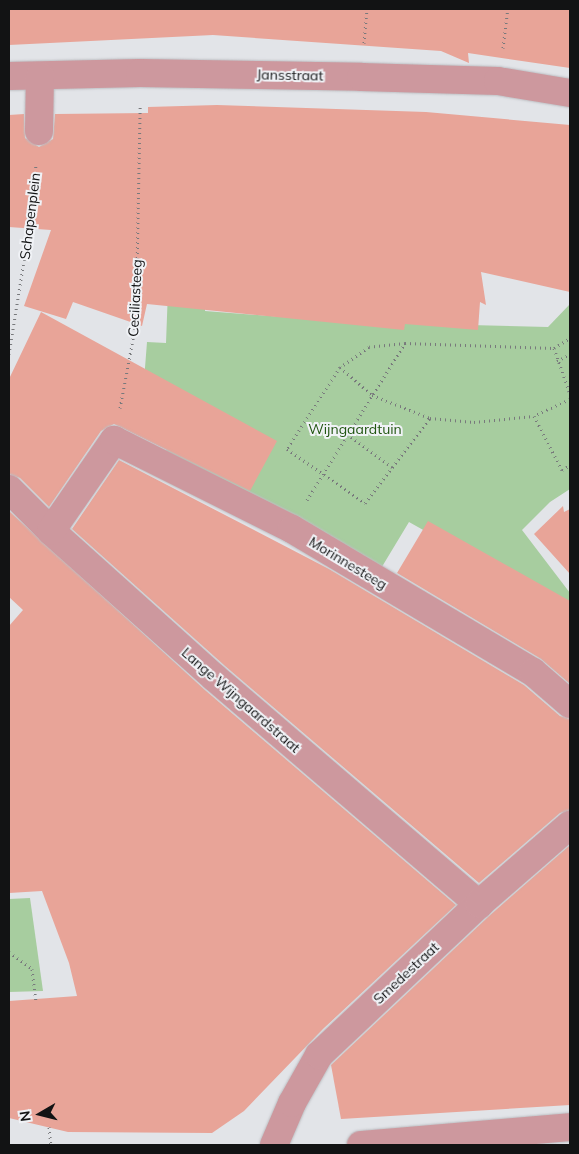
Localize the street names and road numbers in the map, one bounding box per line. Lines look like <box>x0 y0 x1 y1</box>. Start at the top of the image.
street label: Jansstraat <box>257 66 323 84</box>
street label: Schapenplein <box>16 172 44 260</box>
street label: Ceciliasteeg <box>125 259 145 337</box>
street label: Morinnesteeg <box>306 533 390 593</box>
street label: Lange Wijngaardstraat <box>178 644 304 756</box>
street label: Smedestraat <box>370 939 442 1007</box>

